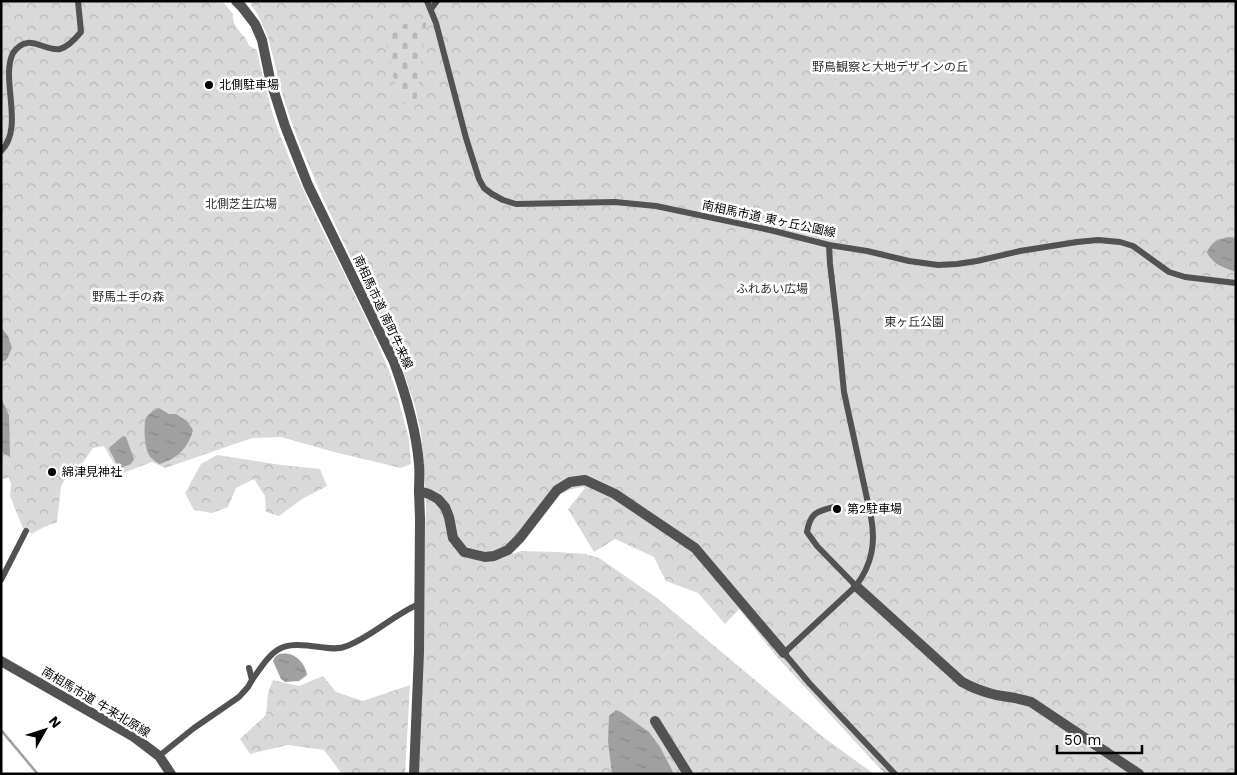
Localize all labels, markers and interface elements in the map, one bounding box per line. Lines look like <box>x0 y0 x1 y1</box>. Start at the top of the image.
park label: 野鳥観察と大地デザインの丘 <box>812 60 968 74</box>
place label: 北側駐車場 <box>219 78 279 92</box>
marker: 北側駐車場 <box>203 79 215 91</box>
park label: 北側芝生広場 <box>205 197 277 211</box>
street label: 南相馬市道 東ヶ丘公園線 <box>701 198 837 240</box>
street label: 南相馬市道 南町牛来線 <box>350 253 416 371</box>
park label: ふれあい広場 <box>736 282 808 296</box>
park label: 野馬土手の森 <box>92 290 164 304</box>
park label: 東ヶ丘公園 <box>884 315 944 329</box>
place label: 綿津見神社 <box>62 465 122 479</box>
marker: 綿津見神社 <box>46 466 58 478</box>
place label: 第2駐車場 <box>847 502 902 516</box>
marker: 第2駐車場 <box>831 503 843 515</box>
street label: 南相馬市道 牛来北原線 <box>39 664 153 740</box>
north arrow <box>20 705 70 755</box>
text: N <box>46 713 65 731</box>
scale bar <box>1057 722 1142 754</box>
text: 50 m <box>1064 731 1101 749</box>

